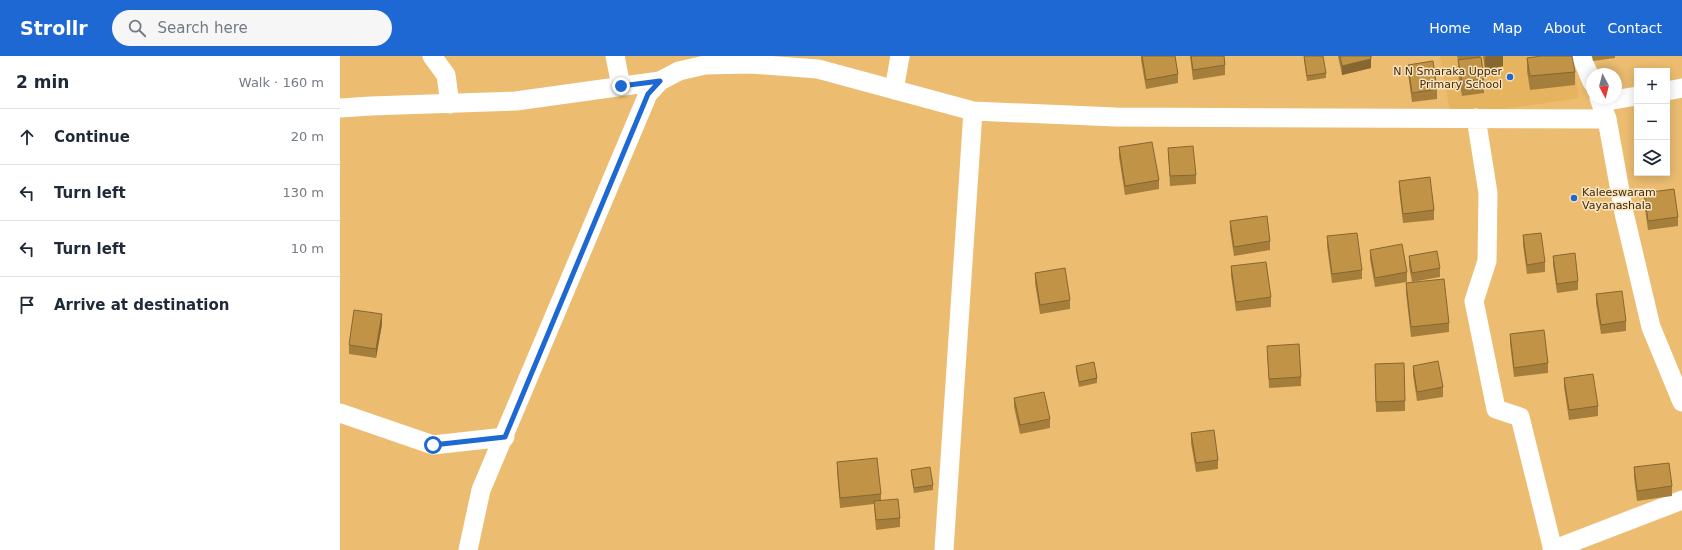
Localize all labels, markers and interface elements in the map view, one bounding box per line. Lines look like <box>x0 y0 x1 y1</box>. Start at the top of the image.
search box <box>112 10 392 46</box>
text: Strollr <box>20 17 88 39</box>
icon: search <box>126 17 148 39</box>
text: Search here <box>158 19 248 37</box>
text: Home <box>1429 20 1471 36</box>
text: Map <box>1493 20 1522 36</box>
text: About <box>1544 20 1586 36</box>
text: Contact <box>1608 20 1662 36</box>
place label: N N Smaraka Upper Primary School <box>1393 65 1502 91</box>
north arrow <box>1586 68 1622 104</box>
map controls <box>1634 68 1670 176</box>
button: + <box>1634 68 1670 104</box>
text: 2 min <box>16 72 69 92</box>
marker: N N Smaraka Upper Primary School <box>1505 72 1515 82</box>
text: Walk · 160 m <box>239 75 324 90</box>
route end <box>612 77 630 95</box>
button: − <box>1634 104 1670 140</box>
icon: ahead <box>16 126 38 148</box>
text: Continue <box>54 128 130 146</box>
text: 20 m <box>291 129 324 144</box>
button: layers <box>1634 140 1670 176</box>
icon: left <box>16 182 38 204</box>
text: Turn left <box>54 184 126 202</box>
text: 130 m <box>282 185 324 200</box>
place label: Kaleeswaram Vayanashala <box>1582 186 1656 212</box>
marker: Kaleeswaram Vayanashala <box>1569 193 1579 203</box>
icon: left <box>16 238 38 260</box>
text: Turn left <box>54 240 126 258</box>
text: 10 m <box>291 241 324 256</box>
icon: arrive <box>16 294 38 316</box>
text: Arrive at destination <box>54 296 229 314</box>
route start <box>424 436 442 454</box>

